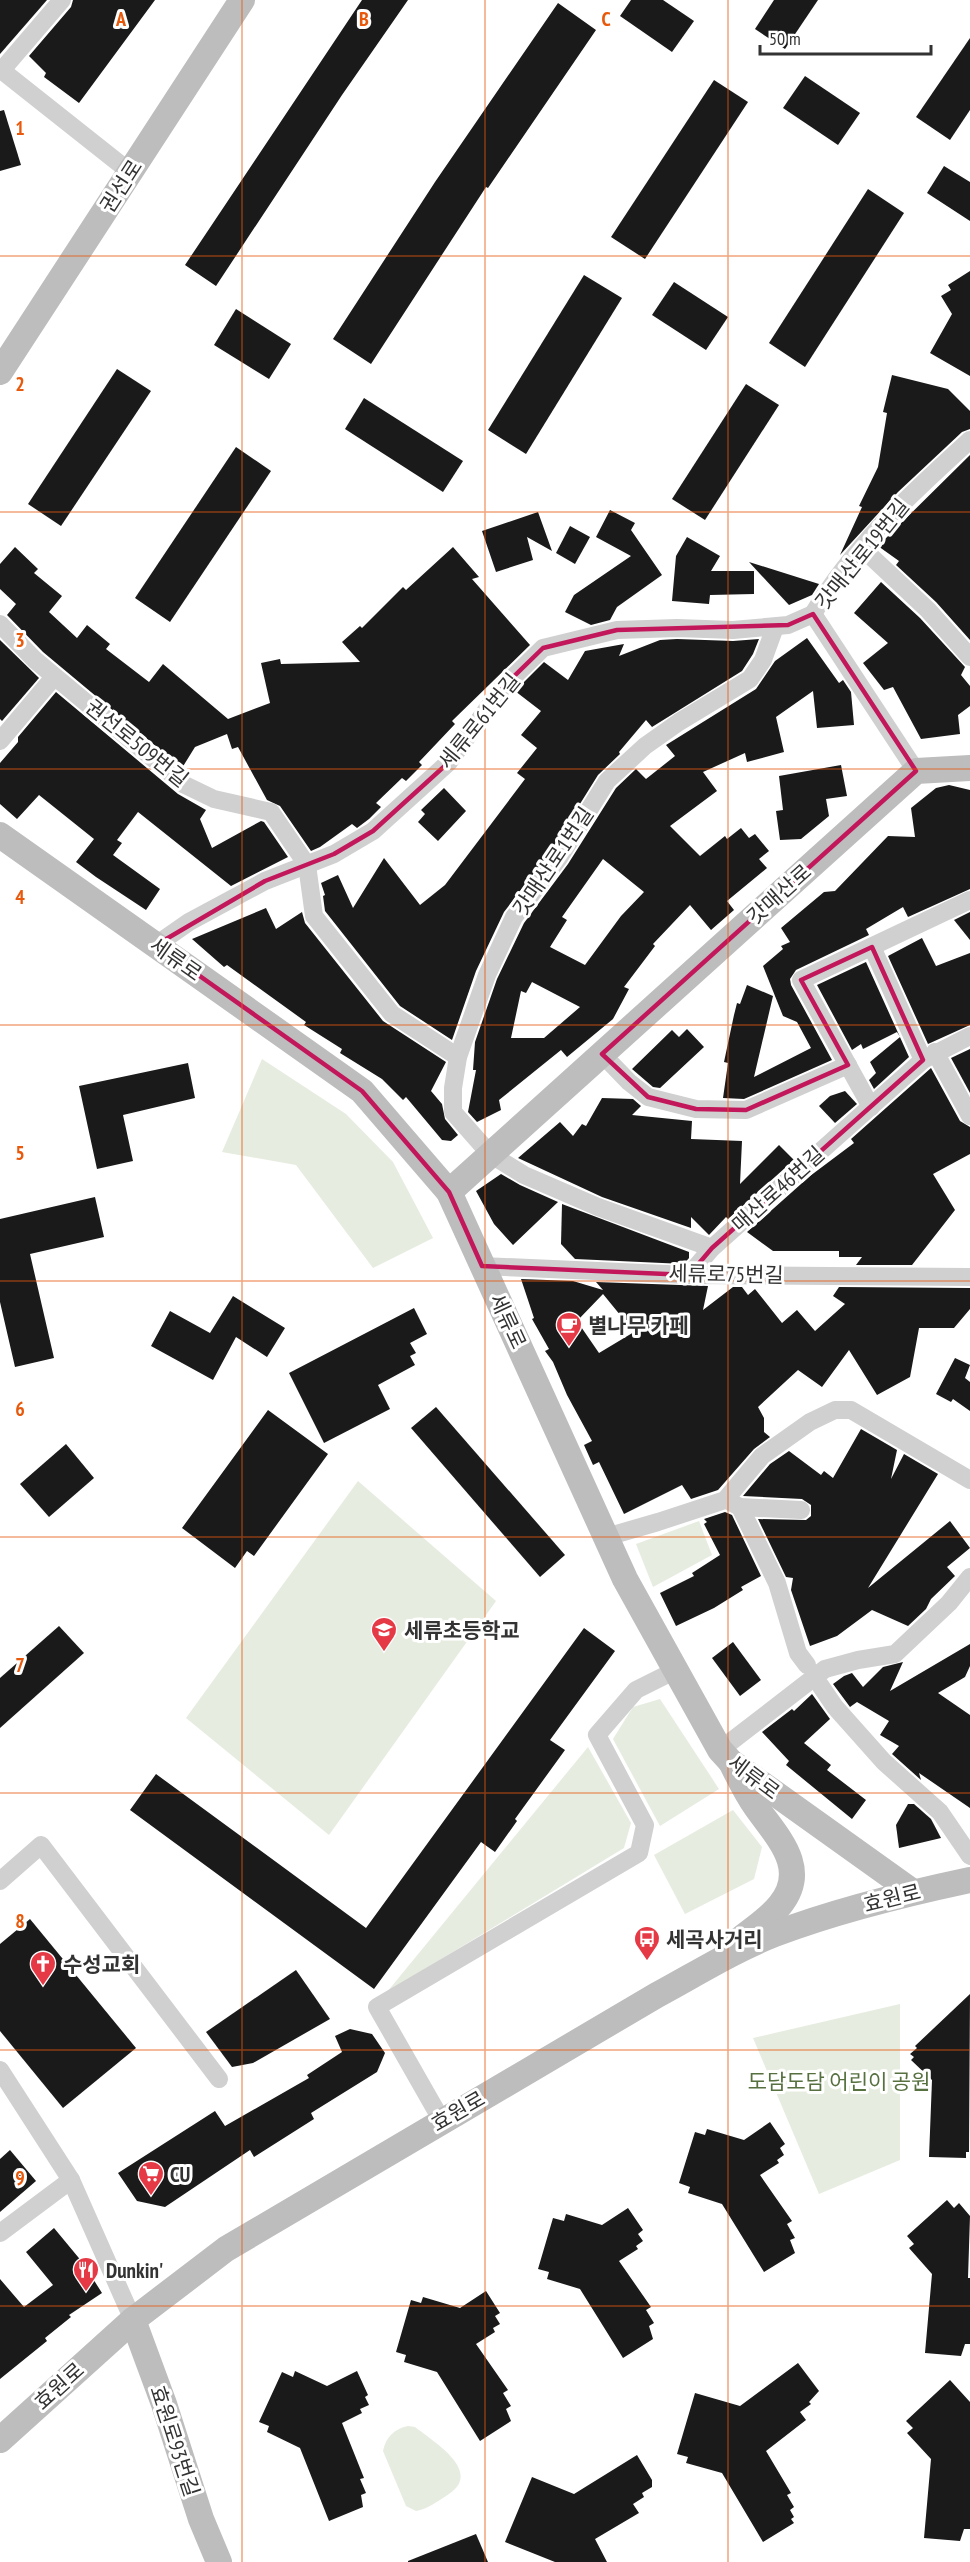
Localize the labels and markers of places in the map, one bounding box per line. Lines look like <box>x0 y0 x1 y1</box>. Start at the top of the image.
cafe icon: 별나무 카페 <box>554 1310 584 1348</box>
place label: 별나무 카페 <box>588 1312 689 1339</box>
school or university icon: 세류초등학교 <box>369 1615 399 1653</box>
place label: 세류초등학교 <box>404 1617 520 1644</box>
bus stop icon: 세곡사거리 <box>632 1924 662 1962</box>
place label: 세곡사거리 <box>666 1926 763 1953</box>
church icon: 수성교회 <box>28 1949 58 1987</box>
place label: 수성교회 <box>63 1951 140 1978</box>
supermarket icon: CU <box>136 2159 166 2197</box>
place label: CU <box>170 2161 190 2188</box>
restaurant icon: Dunkin' <box>71 2255 101 2293</box>
place label: Dunkin' <box>106 2257 163 2284</box>

